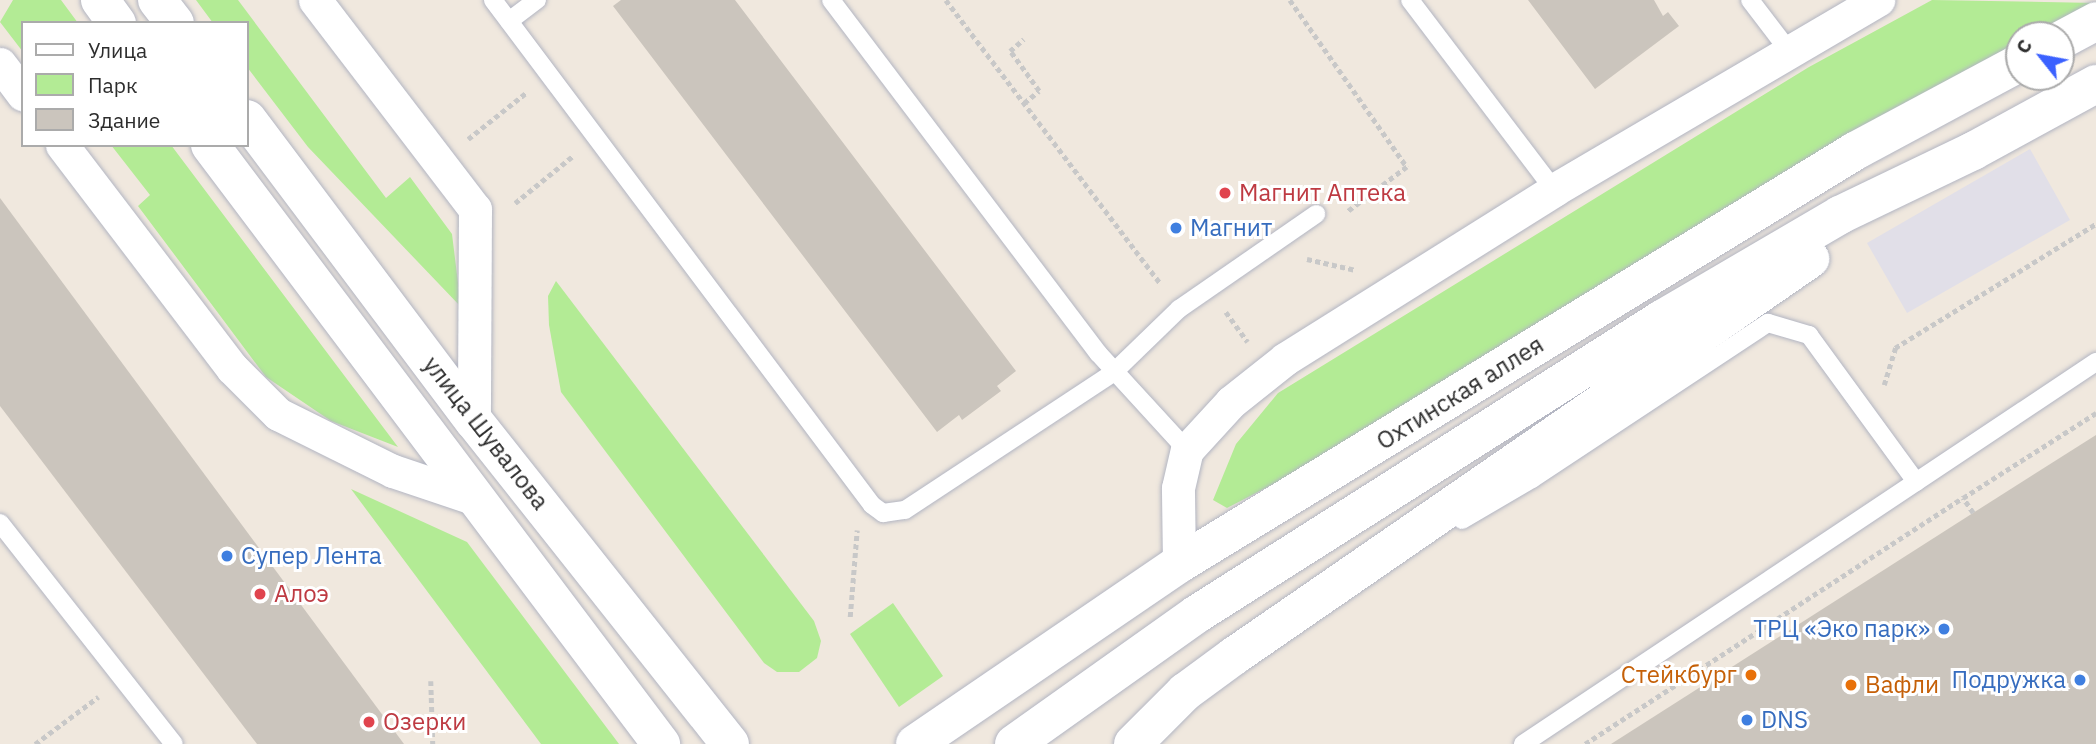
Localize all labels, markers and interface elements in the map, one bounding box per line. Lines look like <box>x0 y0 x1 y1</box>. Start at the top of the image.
legend <box>21 21 248 147</box>
north arrow <box>2005 21 2075 91</box>
text: С <box>2010 35 2037 58</box>
text: Улица <box>88 36 147 64</box>
text: Парк <box>88 71 138 99</box>
text: Здание <box>88 106 160 134</box>
place label: Магнит Аптека <box>1239 179 1406 207</box>
marker: Магнит Аптека <box>1217 185 1233 201</box>
place label: Магнит <box>1190 214 1272 242</box>
marker: Магнит <box>1168 220 1184 236</box>
street label: Охтинская аллея <box>1371 330 1549 456</box>
street label: улица Шувалова <box>417 351 555 515</box>
place label: Супер Лента <box>241 542 382 570</box>
marker: Супер Лента <box>219 548 235 564</box>
place label: Алоэ <box>274 580 329 608</box>
marker: Алоэ <box>252 586 268 602</box>
place label: ТРЦ «Эко парк» <box>1753 615 1930 643</box>
marker: ТРЦ «Эко парк» <box>1936 621 1952 637</box>
place label: Стейкбург <box>1621 661 1737 689</box>
place label: Подружка <box>1952 666 2066 694</box>
marker: Стейкбург <box>1743 667 1759 683</box>
place label: Вафли <box>1865 671 1939 699</box>
marker: Подружка <box>2072 672 2088 688</box>
marker: Вафли <box>1843 677 1859 693</box>
place label: DNS <box>1761 706 1808 734</box>
place label: Озерки <box>383 708 466 736</box>
marker: DNS <box>1739 712 1755 728</box>
marker: Озерки <box>361 714 377 730</box>

